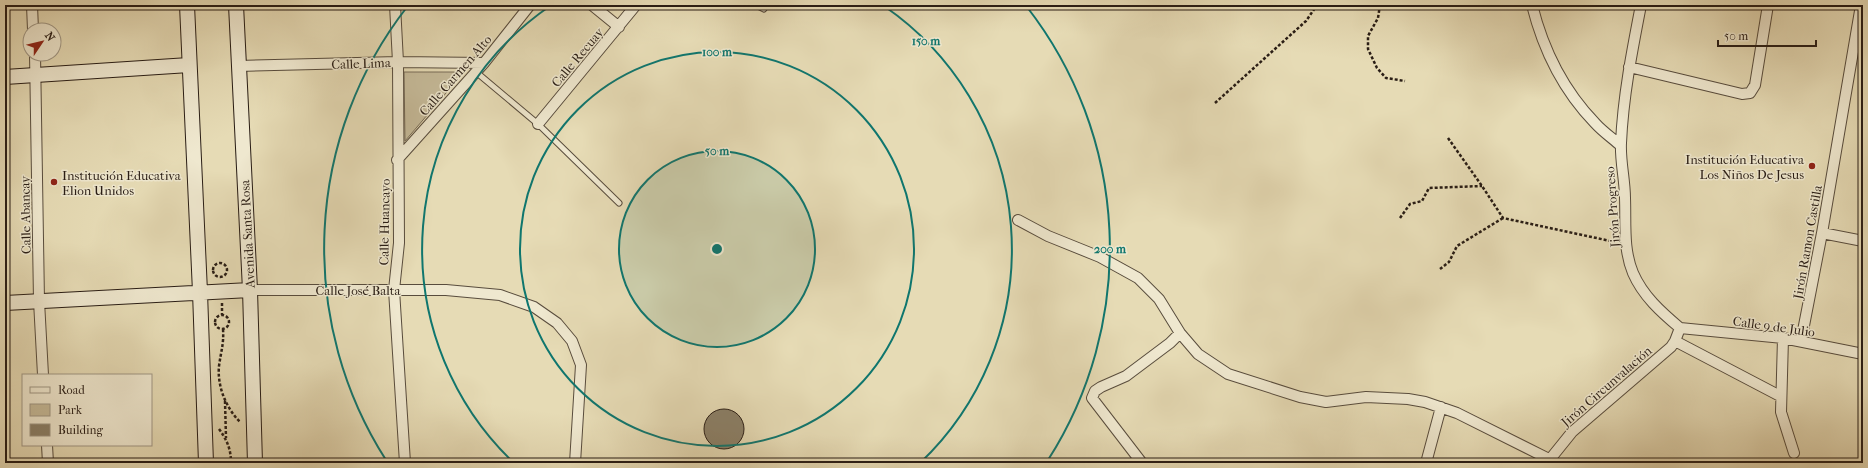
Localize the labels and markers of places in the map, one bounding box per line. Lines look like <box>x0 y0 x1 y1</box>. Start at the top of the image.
place label: Institución Educativa Los Niños De Jesus <box>1685 152 1805 182</box>
marker: Institución Educativa Los Niños De Jesus <box>1807 161 1817 171</box>
place label: Institución Educativa Elion Unidos <box>62 168 182 198</box>
marker: Institución Educativa Elion Unidos <box>49 177 59 187</box>
centre of rings <box>710 242 724 256</box>

